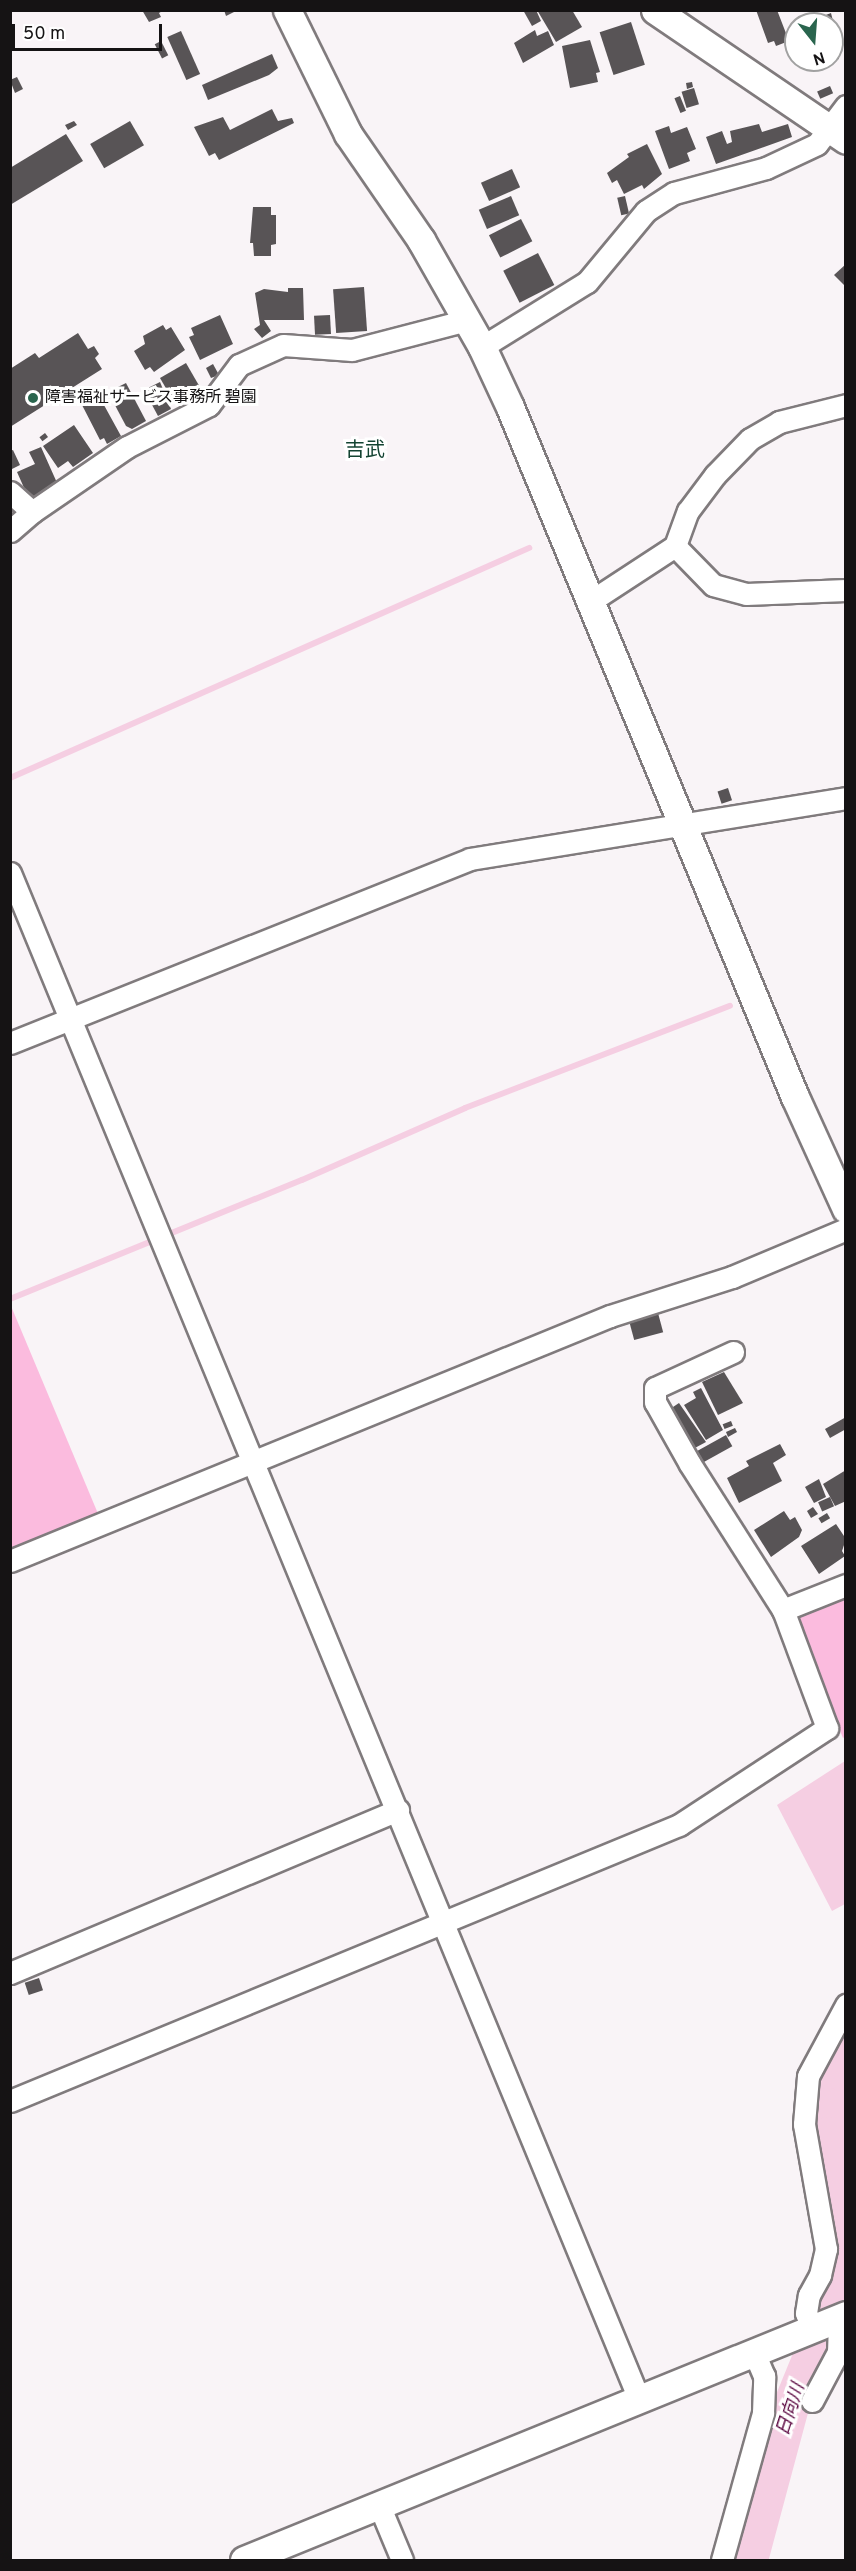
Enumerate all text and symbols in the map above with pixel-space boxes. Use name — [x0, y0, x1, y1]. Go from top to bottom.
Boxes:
scale bar — [15, 12, 165, 50]
north arrow — [784, 12, 844, 72]
text: 50 m — [23, 23, 65, 46]
text: N — [810, 46, 827, 69]
place label: 障害福祉サービス事務所 碧園 — [45, 388, 257, 408]
marker: 障害福祉サービス事務所 碧園 — [26, 391, 40, 405]
district label: 吉武 — [345, 439, 385, 463]
water label: 日向川 — [773, 2381, 811, 2439]

